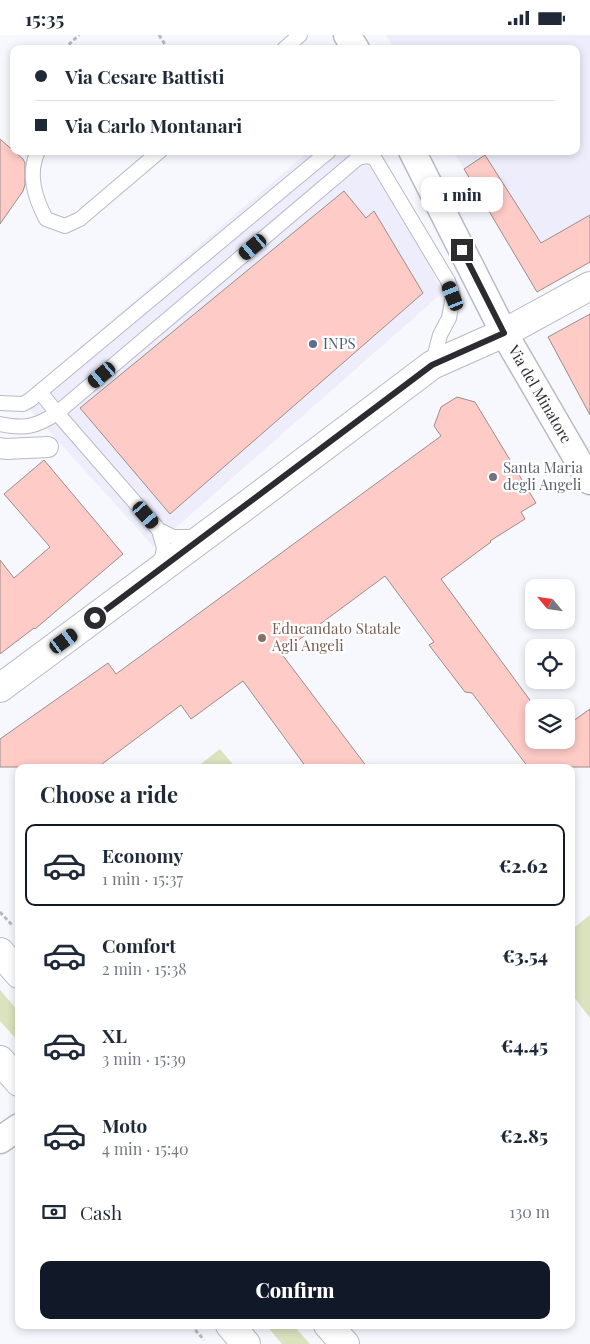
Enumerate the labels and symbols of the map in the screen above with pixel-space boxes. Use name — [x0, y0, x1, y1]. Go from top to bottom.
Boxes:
callout: 1 min — [421, 177, 503, 213]
car — [236, 232, 269, 262]
route end — [451, 239, 473, 261]
car — [440, 279, 465, 313]
place label: INPS — [323, 333, 356, 353]
marker: INPS — [307, 338, 319, 350]
street label: Via del Minatore — [504, 340, 577, 447]
car — [85, 360, 118, 390]
place label: Santa Maria degli Angeli — [503, 457, 583, 494]
marker: Santa Maria degli Angeli — [487, 471, 499, 483]
car — [130, 499, 161, 531]
north arrow — [525, 579, 575, 629]
route start — [84, 607, 106, 629]
place label: Educandato Statale Agli Angeli — [271, 618, 401, 655]
car — [47, 626, 80, 656]
marker: Educandato Statale Agli Angeli — [256, 632, 268, 644]

